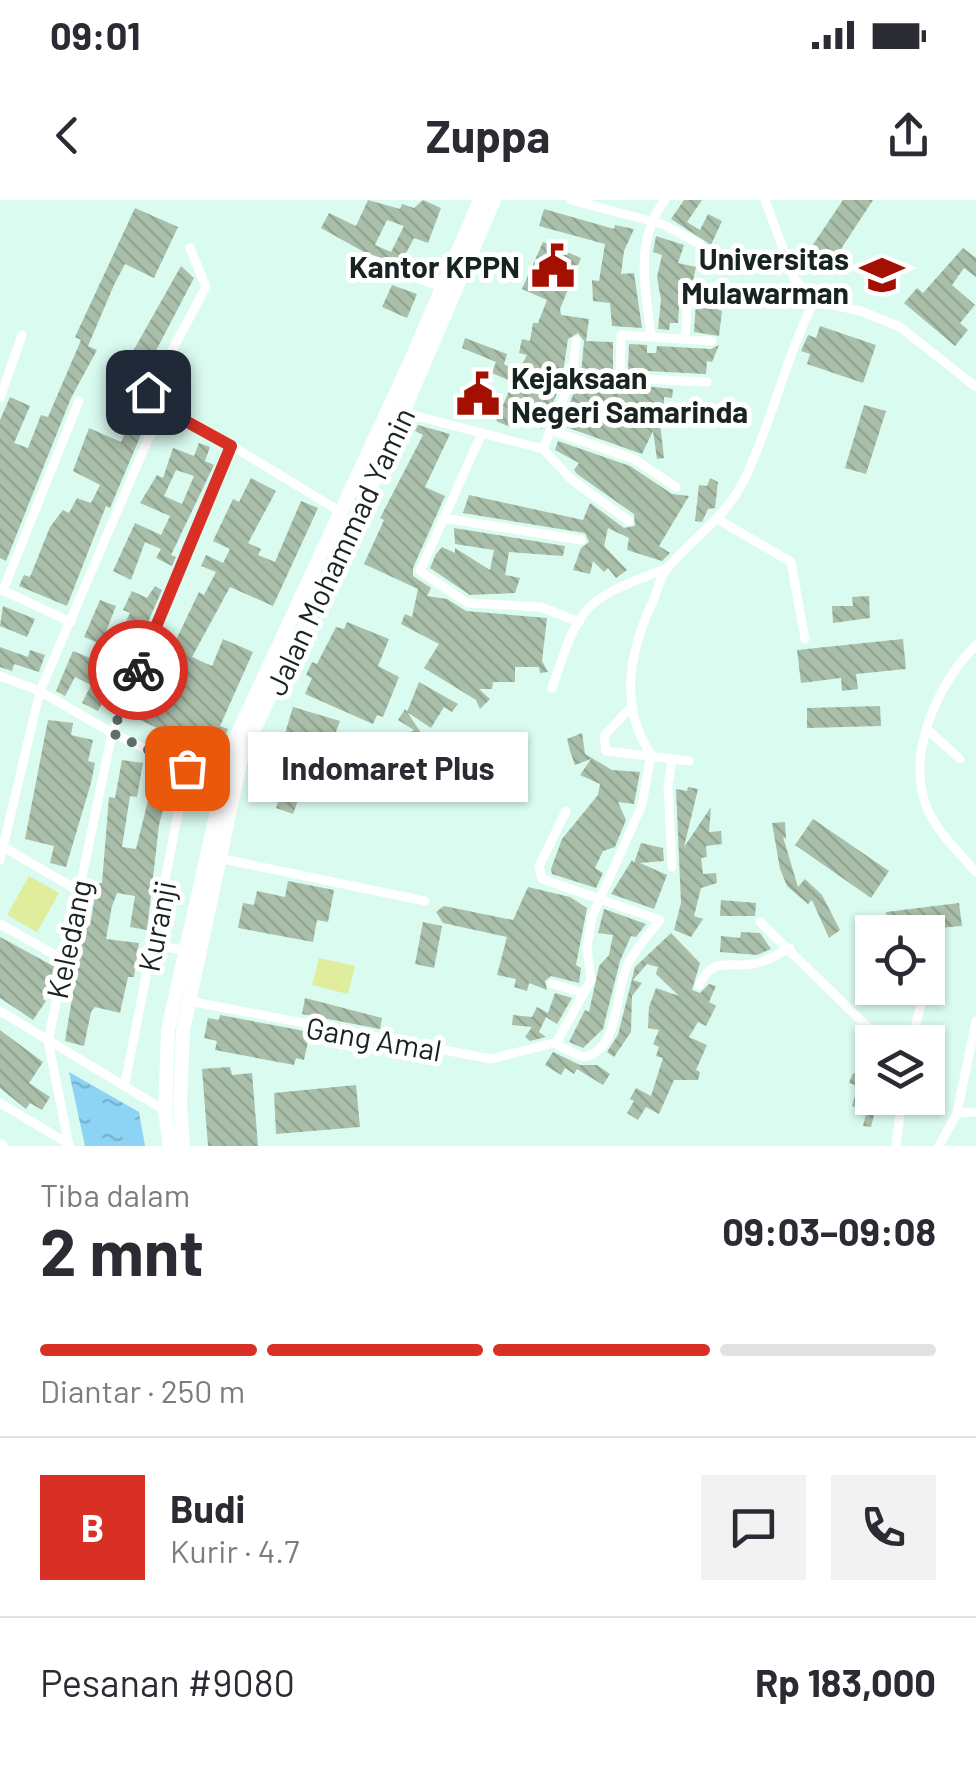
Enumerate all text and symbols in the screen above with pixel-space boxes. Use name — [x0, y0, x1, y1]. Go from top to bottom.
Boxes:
text: 09:01 — [50, 12, 140, 58]
icon: back — [40, 108, 95, 163]
text: Zuppa — [426, 108, 550, 162]
icon: share — [881, 108, 936, 163]
place label: Universitas Mulawarman — [681, 240, 849, 310]
public building icon: Kantor KPPN — [529, 242, 577, 290]
place label: Kantor KPPN — [349, 248, 520, 284]
school or university icon: Universitas Mulawarman — [858, 251, 906, 299]
pin — [106, 350, 191, 435]
place label: Kejaksaan Negeri Samarinda — [511, 359, 748, 429]
icon: home — [121, 365, 176, 420]
public building icon: Kejaksaan Negeri Samarinda — [454, 370, 502, 418]
street label: Jalan Mohammad Yamin — [256, 401, 422, 701]
courier — [88, 620, 188, 720]
icon: bike — [111, 643, 166, 698]
pin — [145, 726, 230, 811]
callout: Indomaret Plus — [247, 733, 527, 803]
icon: bag — [160, 741, 215, 796]
text: Indomaret Plus — [281, 748, 495, 786]
street label: Keledang — [38, 876, 98, 1002]
street label: Kuranji — [130, 878, 182, 974]
map controls — [855, 915, 945, 1115]
button: locate — [855, 915, 945, 1005]
street label: Gang Amal — [303, 1008, 445, 1068]
button: layers — [855, 1025, 945, 1115]
text: Tiba dalam — [40, 1175, 190, 1213]
text: 09:03–09:08 — [722, 1208, 936, 1254]
text: 2 mnt — [40, 1211, 204, 1289]
text: Diantar · 250 m — [40, 1371, 245, 1409]
button: chat — [701, 1475, 806, 1580]
button: phone — [831, 1475, 936, 1580]
text: Budi — [170, 1485, 245, 1531]
text: B — [81, 1504, 104, 1550]
text: Kurir · 4.7 — [170, 1531, 299, 1569]
text: Pesanan #9080 — [40, 1659, 295, 1705]
text: Rp 183,000 — [755, 1659, 936, 1705]

